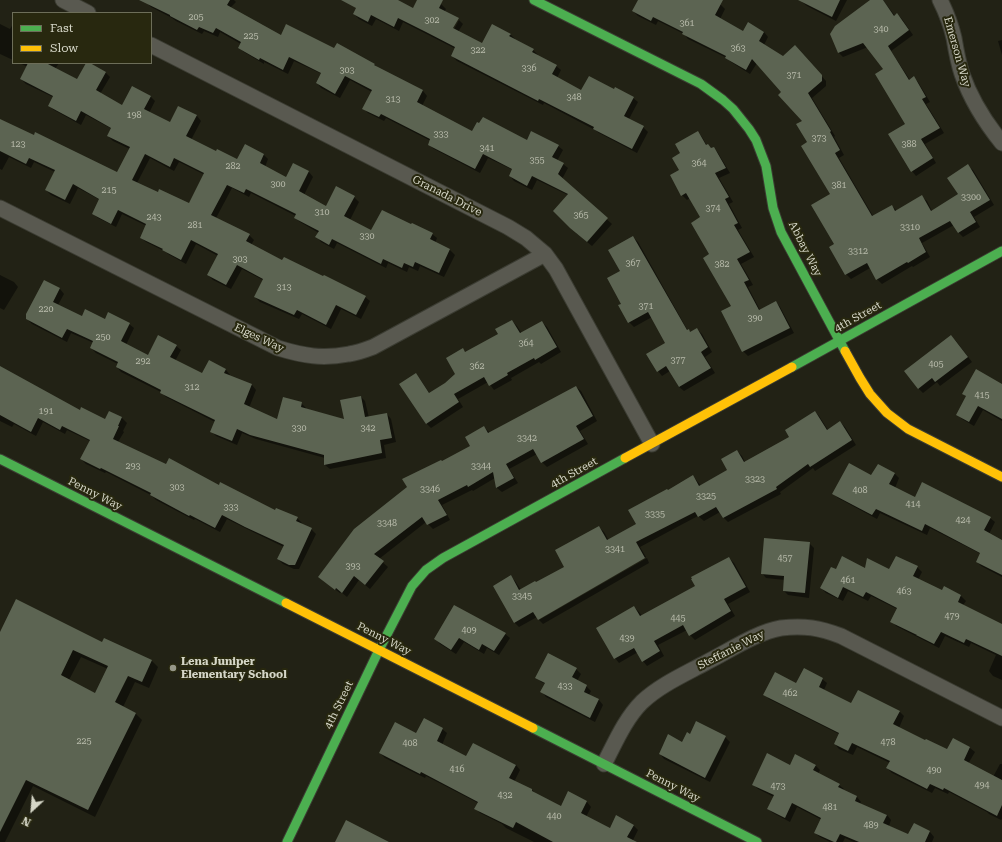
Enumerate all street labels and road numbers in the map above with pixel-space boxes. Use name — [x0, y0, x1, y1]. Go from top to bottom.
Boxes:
street label: Emerson Way — [941, 15, 973, 89]
street label: Granada Drive — [410, 173, 484, 219]
street label: Abbay Way — [786, 219, 824, 279]
street label: 4th Street — [832, 299, 884, 335]
street label: Elges Way — [232, 321, 286, 355]
street label: 4th Street — [548, 455, 600, 491]
street label: Penny Way — [66, 475, 124, 513]
street label: Penny Way — [355, 620, 413, 658]
street label: Steffanie Way — [696, 628, 766, 672]
street label: 4th Street — [322, 679, 356, 731]
street label: Penny Way — [644, 767, 702, 805]

